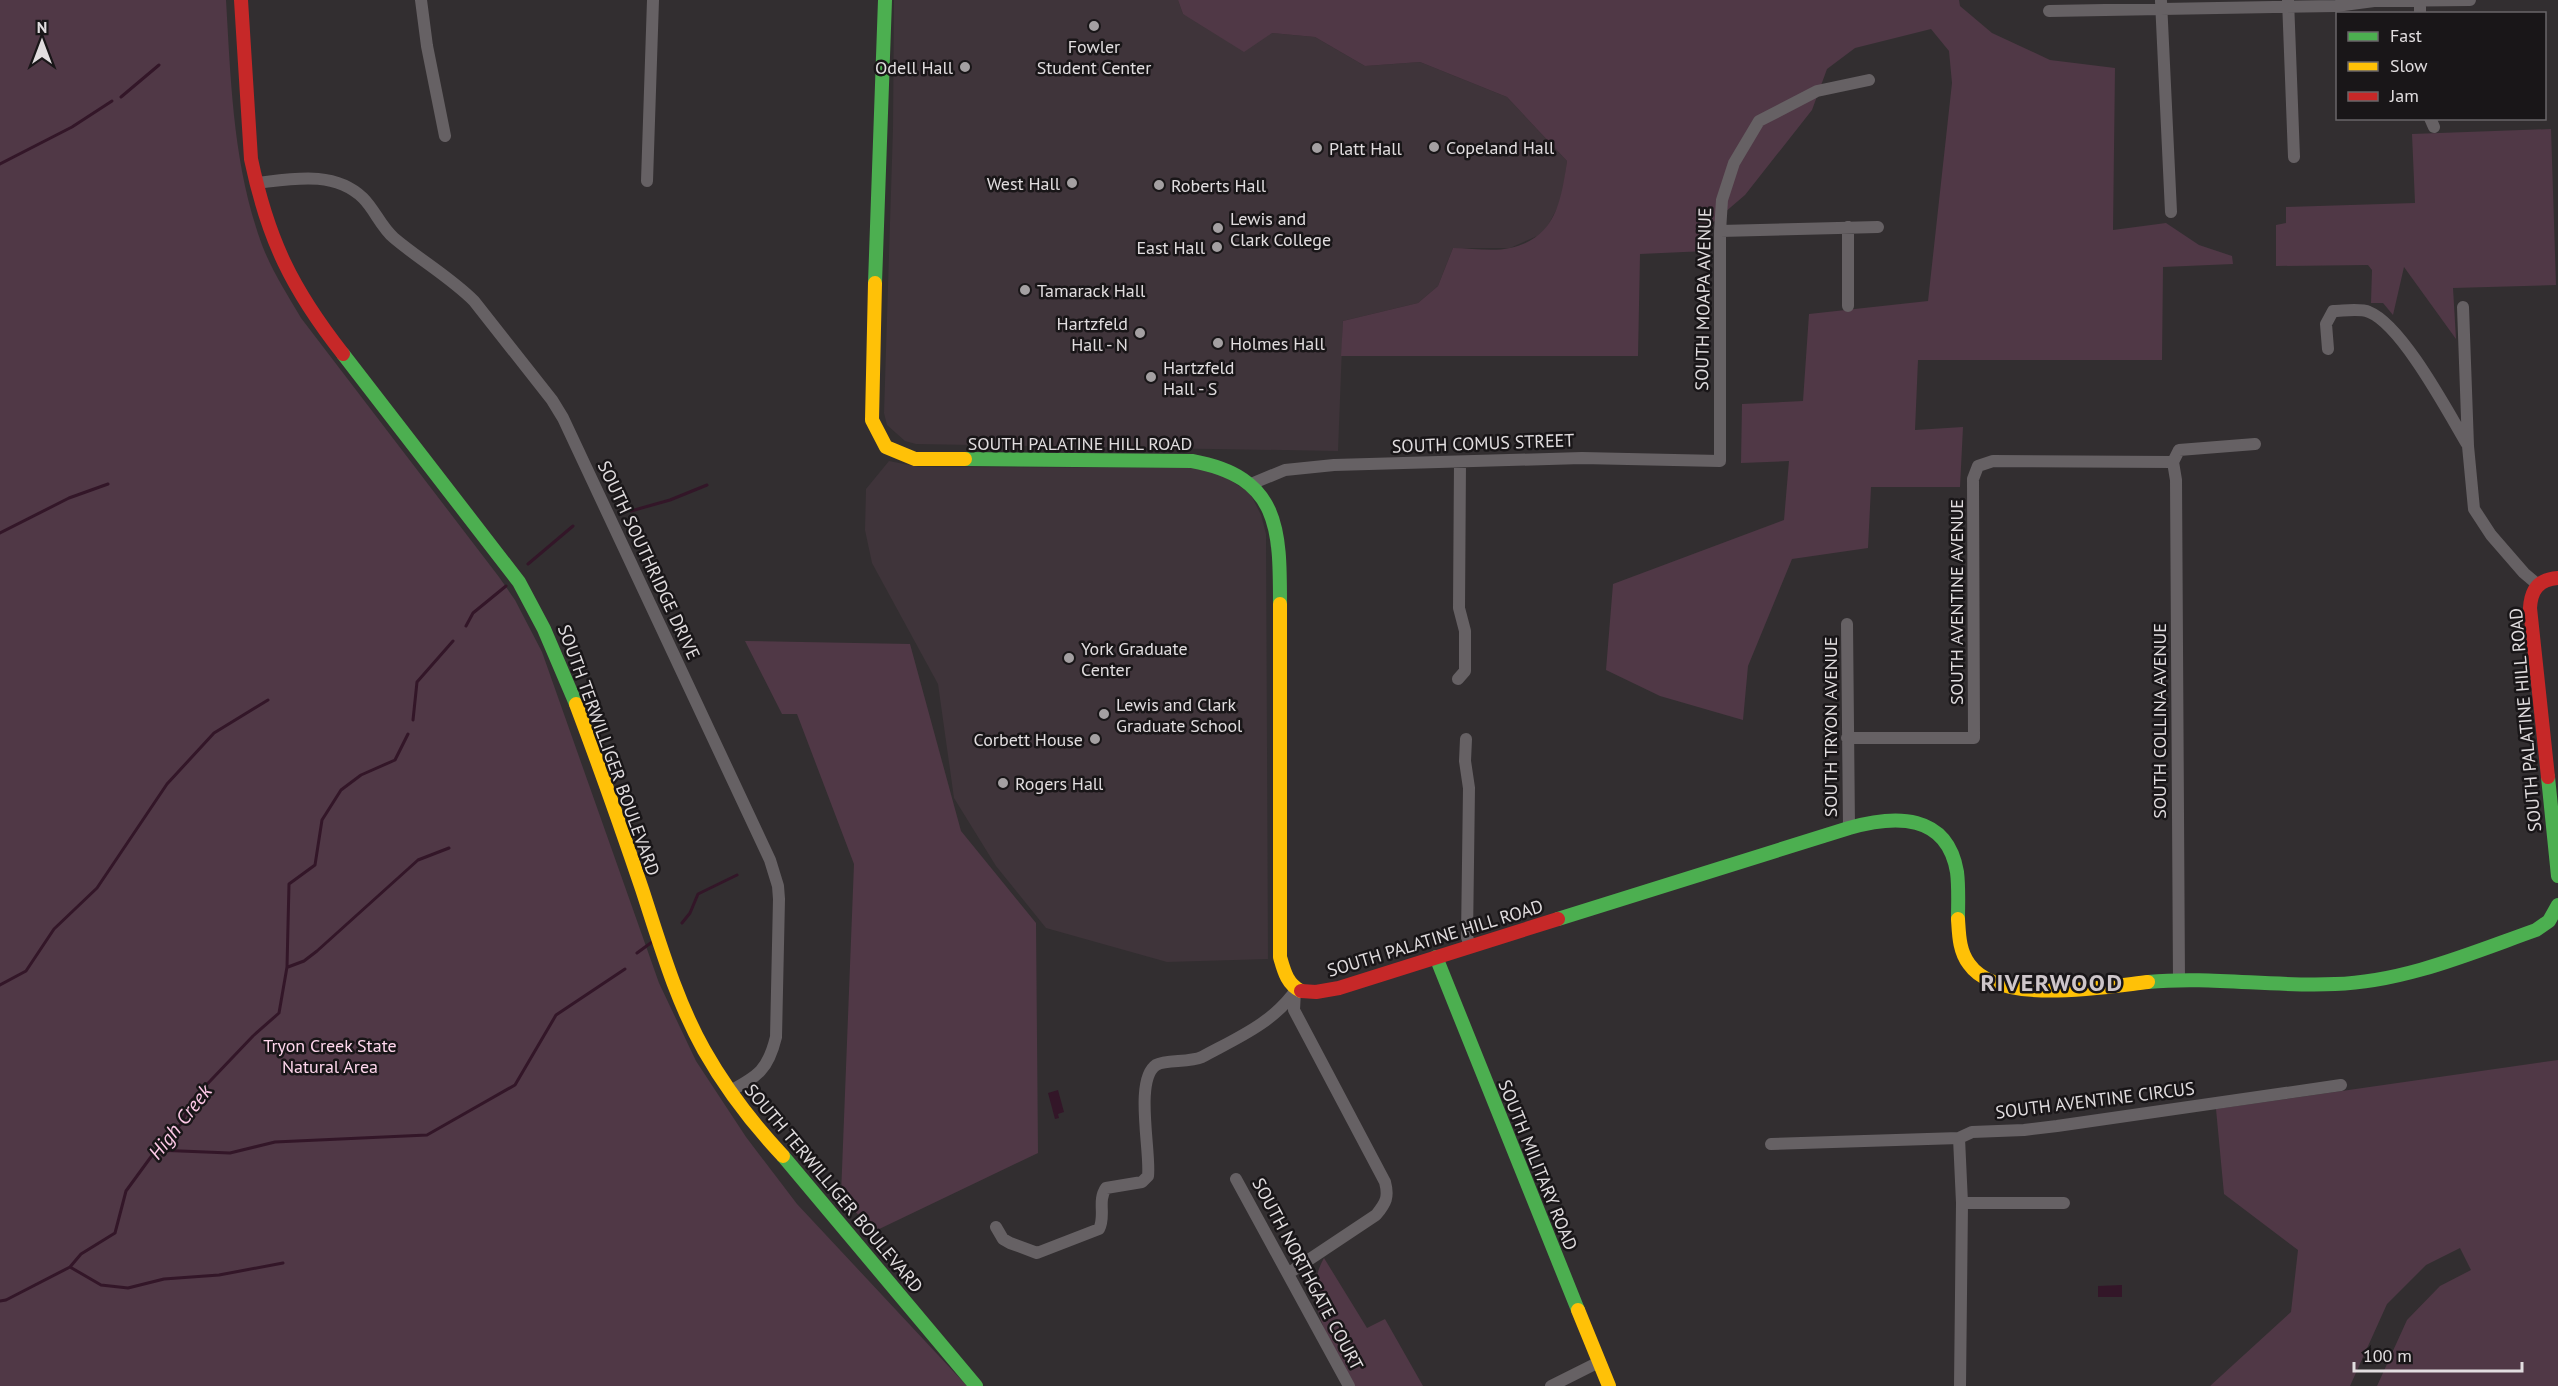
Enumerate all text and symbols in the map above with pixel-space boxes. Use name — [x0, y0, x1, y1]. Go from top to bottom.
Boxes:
north arrow — [12, 12, 72, 72]
legend — [2336, 12, 2546, 120]
text: N — [37, 17, 47, 37]
marker: Fowler Student Center — [1087, 19, 1101, 33]
text: Fast — [2390, 24, 2422, 47]
place label: Fowler Student Center — [1037, 35, 1151, 79]
text: Slow — [2390, 54, 2428, 77]
place label: Odell Hall — [875, 56, 954, 79]
marker: Odell Hall — [958, 60, 972, 74]
text: Jam — [2389, 84, 2419, 107]
place label: Copeland Hall — [1446, 136, 1555, 159]
place label: Platt Hall — [1329, 137, 1403, 160]
marker: Copeland Hall — [1427, 140, 1441, 154]
marker: Platt Hall — [1310, 141, 1324, 155]
place label: West Hall — [987, 172, 1061, 195]
place label: Roberts Hall — [1171, 174, 1267, 197]
marker: West Hall — [1065, 176, 1079, 190]
marker: Roberts Hall — [1152, 178, 1166, 192]
place label: Lewis and Clark College — [1230, 207, 1331, 251]
street label: SOUTH MOAPA AVENUE — [1690, 207, 1716, 391]
marker: Lewis and Clark College — [1211, 221, 1225, 235]
place label: East Hall — [1136, 236, 1206, 259]
marker: East Hall — [1210, 240, 1224, 254]
place label: Tamarack Hall — [1037, 279, 1146, 302]
marker: Tamarack Hall — [1018, 283, 1032, 297]
place label: Hartzfeld Hall - N — [1057, 312, 1128, 356]
marker: Hartzfeld Hall - N — [1133, 326, 1147, 340]
place label: Holmes Hall — [1230, 332, 1325, 355]
marker: Holmes Hall — [1211, 336, 1225, 350]
place label: Hartzfeld Hall - S — [1163, 356, 1234, 400]
marker: Hartzfeld Hall - S — [1144, 370, 1158, 384]
street label: SOUTH COMUS STREET — [1391, 428, 1575, 458]
street label: SOUTH PALATINE HILL ROAD — [968, 432, 1192, 455]
street label: SOUTH SOUTHRIDGE DRIVE — [593, 457, 705, 663]
street label: SOUTH AVENTINE AVENUE — [1945, 499, 1968, 705]
street label: SOUTH PALATINE HILL ROAD — [2504, 607, 2546, 833]
street label: SOUTH TERWILLIGER BOULEVARD — [553, 621, 665, 879]
street label: SOUTH COLLINA AVENUE — [2148, 623, 2171, 819]
place label: York Graduate Center — [1081, 637, 1188, 681]
street label: SOUTH TRYON AVENUE — [1819, 637, 1842, 817]
marker: York Graduate Center — [1062, 651, 1076, 665]
place label: Lewis and Clark Graduate School — [1116, 693, 1243, 737]
marker: Lewis and Clark Graduate School — [1097, 707, 1111, 721]
place label: Corbett House — [974, 728, 1083, 751]
marker: Corbett House — [1088, 732, 1102, 746]
place label: Rogers Hall — [1015, 772, 1104, 795]
marker: Rogers Hall — [996, 776, 1010, 790]
street label: SOUTH PALATINE HILL ROAD — [1324, 894, 1546, 982]
district label: RIVERWOOD — [1981, 967, 2123, 998]
park label: Tryon Creek State Natural Area — [263, 1034, 397, 1078]
street label: SOUTH MILITARY ROAD — [1493, 1076, 1583, 1254]
street label: SOUTH AVENTINE CIRCUS — [1994, 1076, 2196, 1124]
water label: High Creek — [143, 1078, 218, 1165]
street label: SOUTH TERWILLIGER BOULEVARD — [740, 1079, 928, 1297]
street label: SOUTH NORTHGATE COURT — [1247, 1174, 1369, 1374]
scale bar — [2354, 1335, 2522, 1373]
text: 100 m — [2363, 1344, 2412, 1367]

